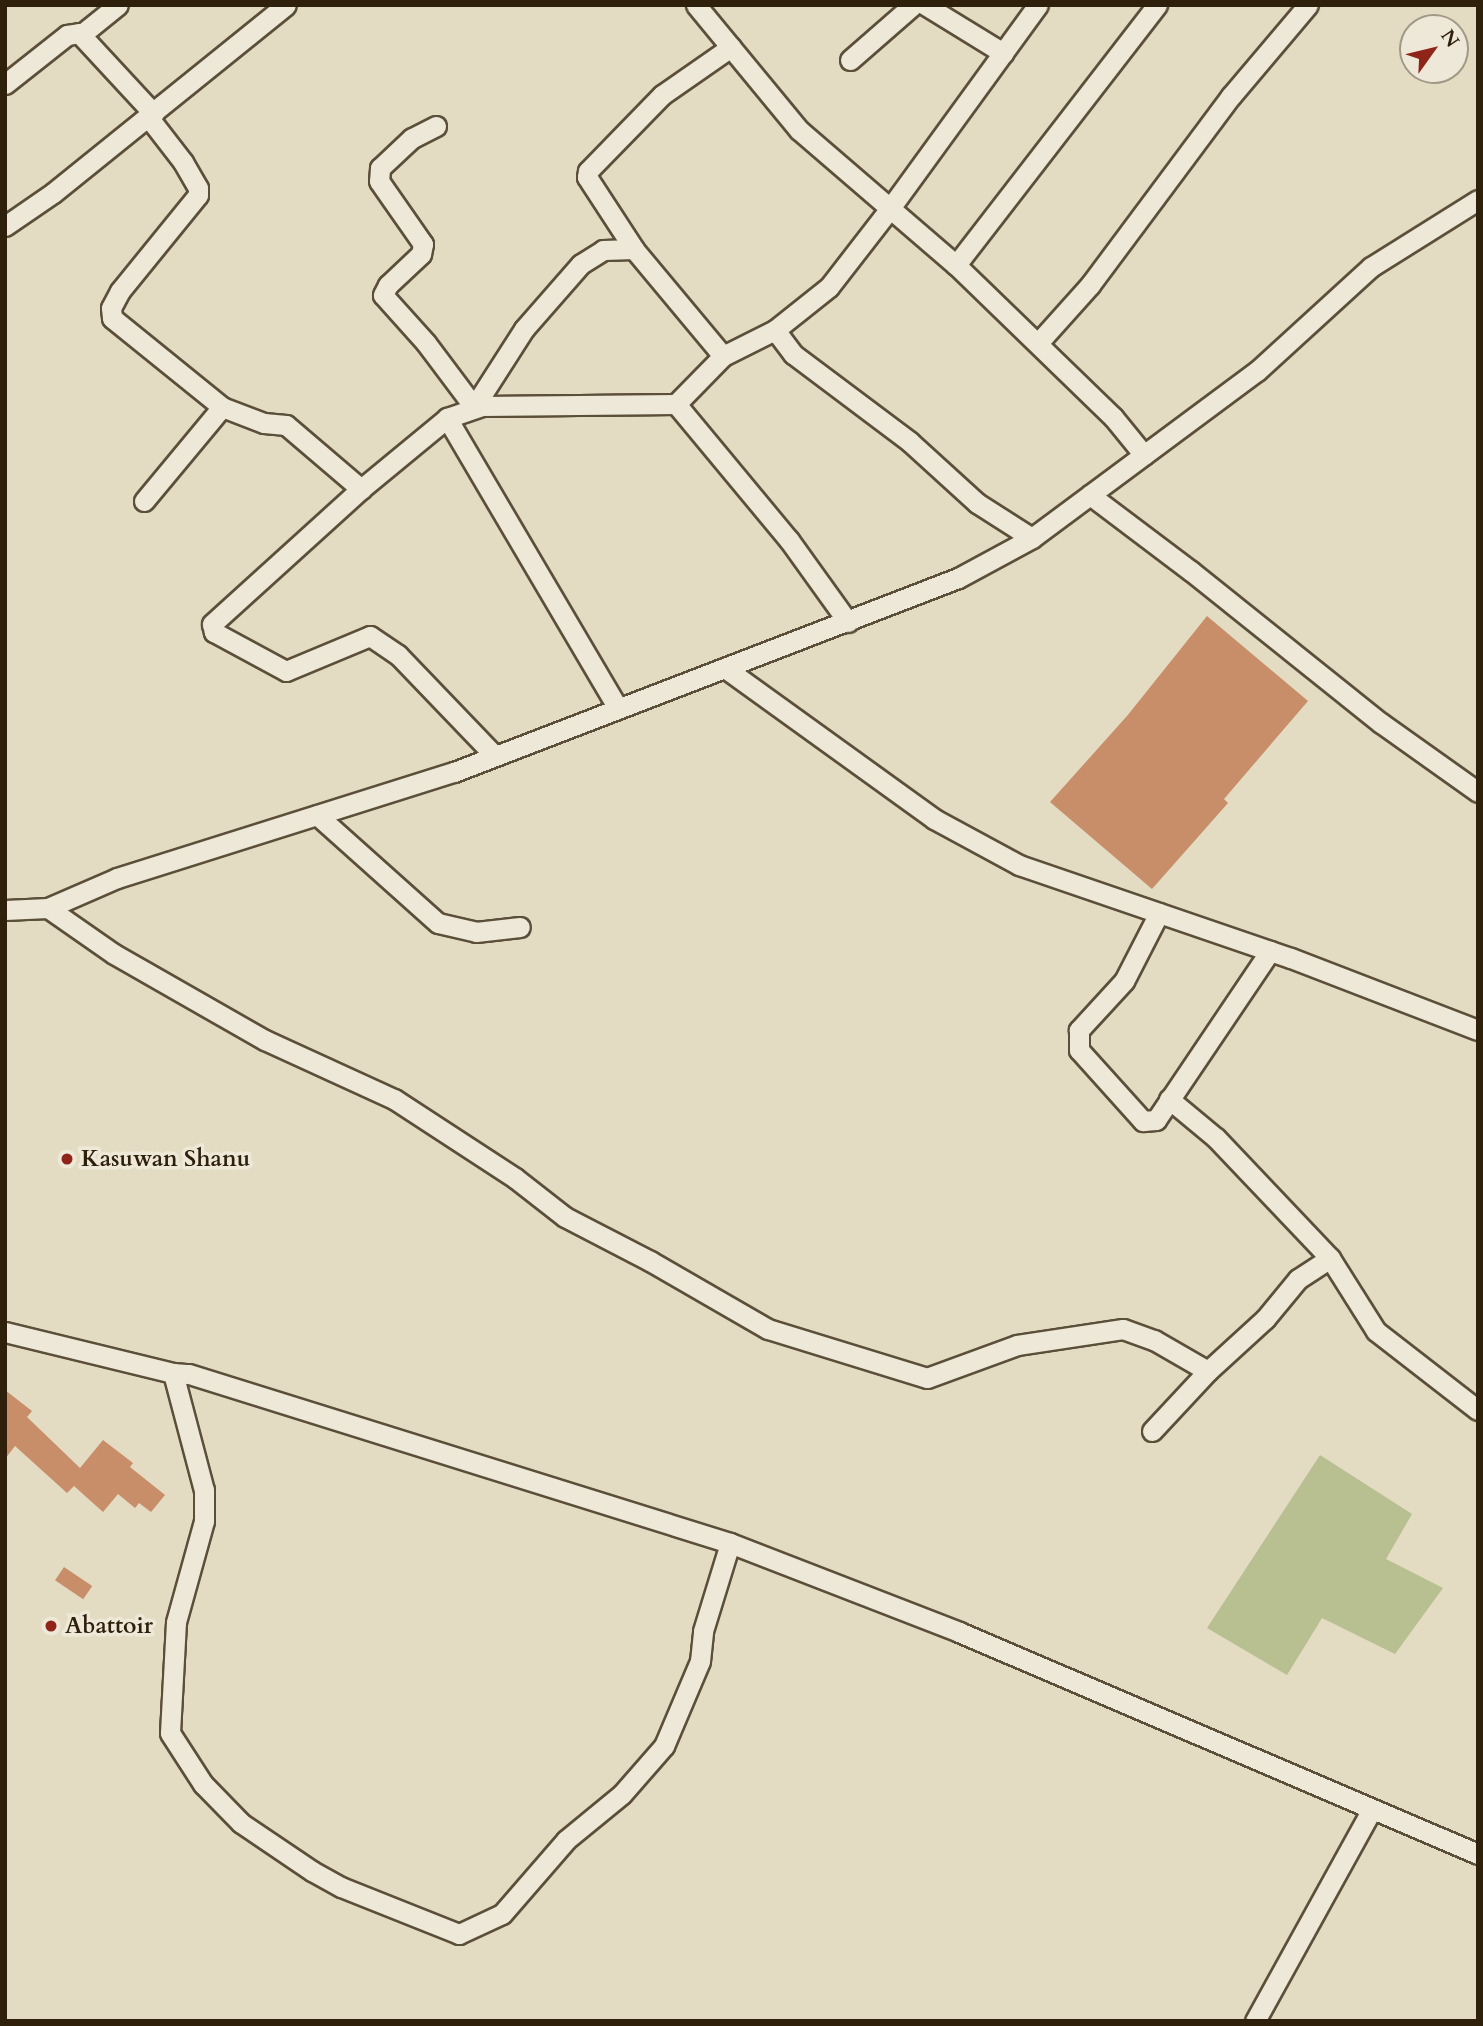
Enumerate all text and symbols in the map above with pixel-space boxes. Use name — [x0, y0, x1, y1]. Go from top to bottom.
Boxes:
north arrow — [1399, 14, 1469, 84]
text: N — [1434, 24, 1465, 52]
place label: Kasuwan Shanu — [81, 1145, 250, 1173]
marker: Kasuwan Shanu — [59, 1151, 75, 1167]
place label: Abattoir — [65, 1612, 153, 1640]
marker: Abattoir — [43, 1618, 59, 1634]

